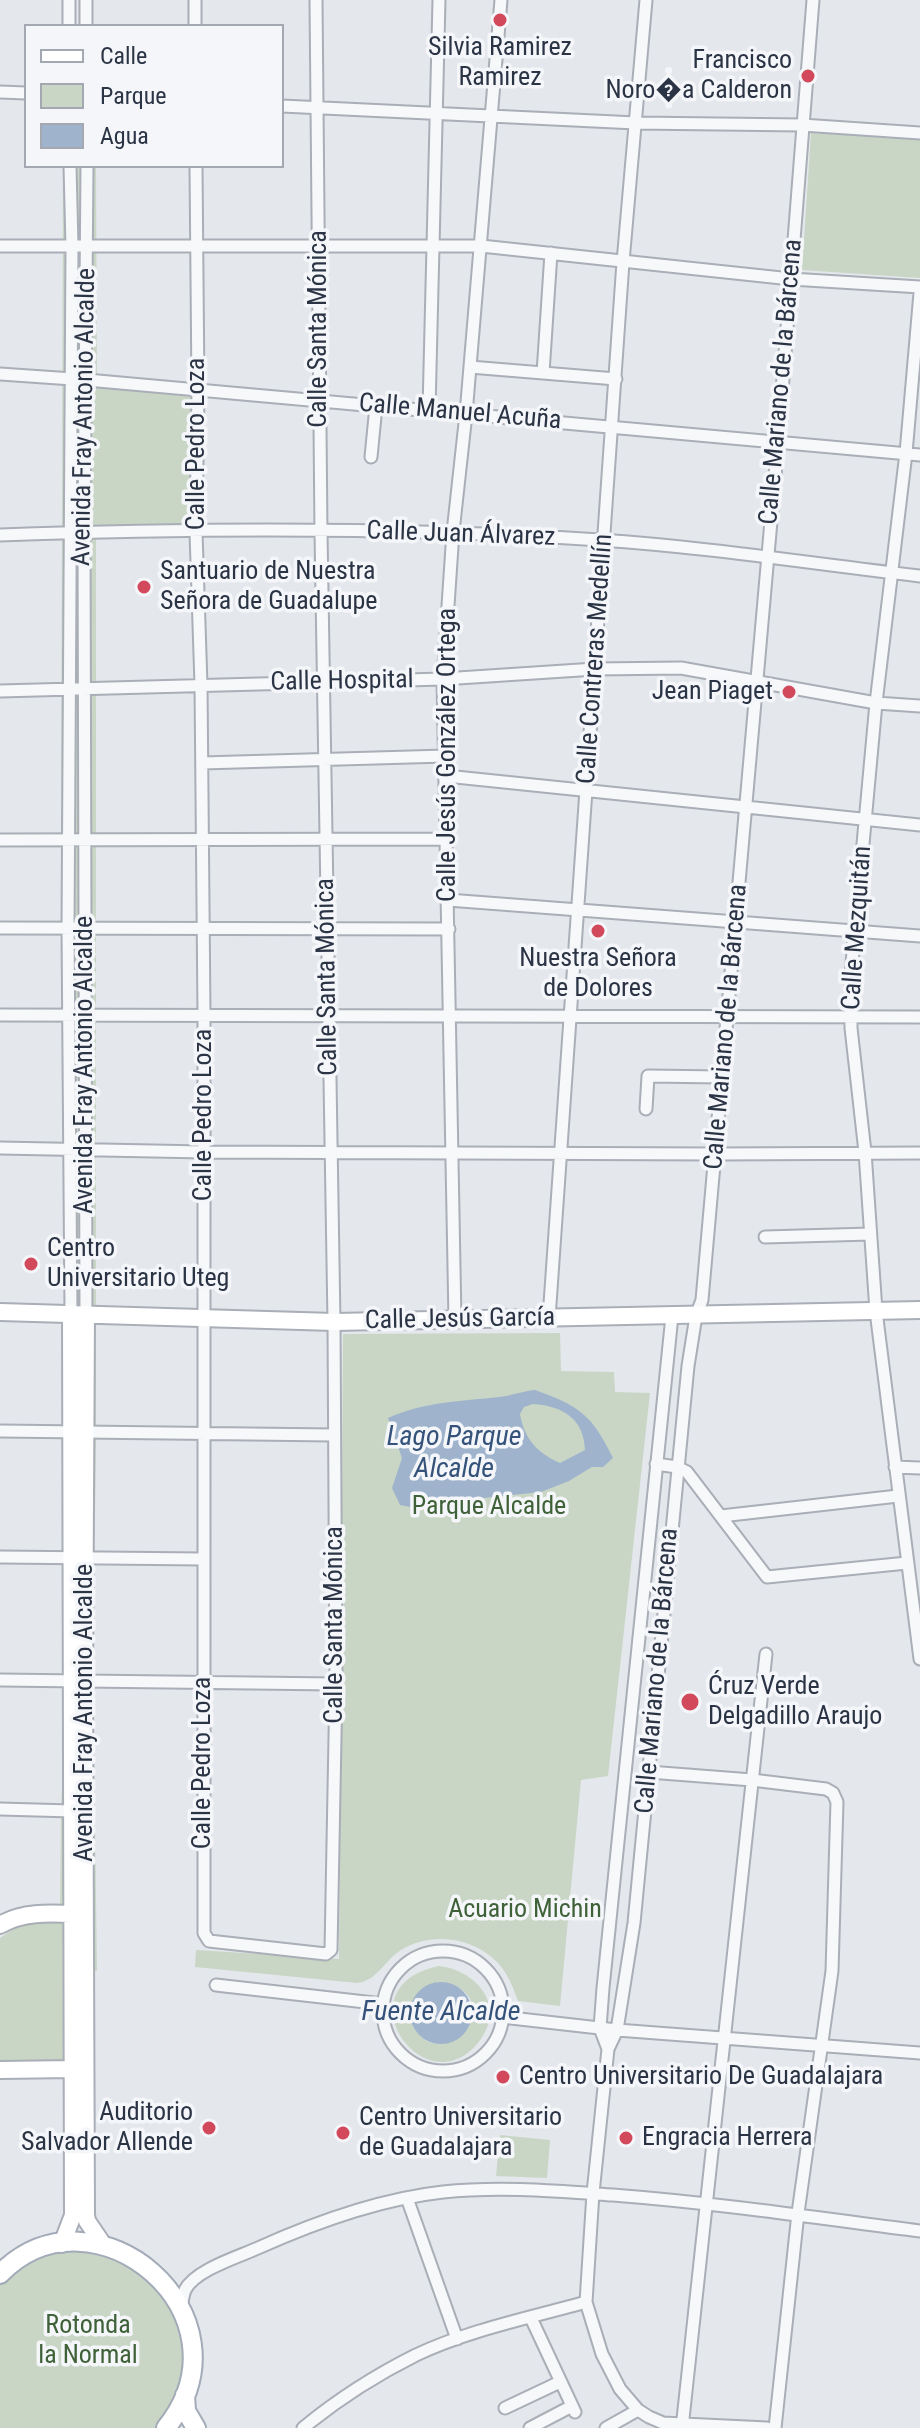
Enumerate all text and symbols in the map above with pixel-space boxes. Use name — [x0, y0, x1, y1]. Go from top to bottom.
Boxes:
marker: Silvia Ramirez Ramirez — [491, 11, 509, 29]
legend — [24, 24, 284, 168]
place label: Silvia Ramirez Ramirez — [428, 32, 572, 94]
text: Calle — [100, 42, 147, 70]
place label: Francisco Noro�a Calderon — [605, 45, 792, 106]
marker: Francisco Noro�a Calderon — [799, 67, 817, 85]
text: Parque — [100, 82, 167, 110]
text: Agua — [100, 122, 149, 150]
street label: Calle Santa Mónica — [303, 230, 335, 428]
street label: Calle Mariano de la Bárcena — [754, 238, 810, 526]
street label: Avenida Fray Antonio Alcalde — [67, 268, 103, 566]
street label: Calle Pedro Loza — [181, 358, 213, 530]
street label: Calle Manuel Acuña — [357, 389, 563, 437]
street label: Calle Juan Álvarez — [366, 516, 556, 554]
street label: Calle Contreras Medellín — [572, 533, 620, 785]
place label: Santuario de Nuestra Señora de Guadalupe — [160, 556, 377, 618]
marker: Santuario de Nuestra Señora de Guadalupe — [135, 578, 153, 596]
street label: Calle Jesús González Ortega — [432, 608, 464, 902]
street label: Calle Hospital — [270, 665, 414, 699]
place label: Jean Piaget — [652, 676, 773, 708]
marker: Jean Piaget — [780, 683, 798, 701]
street label: Calle Mezquitán — [837, 845, 879, 1011]
street label: Calle Santa Mónica — [311, 878, 345, 1076]
street label: Calle Mariano de la Bárcena — [699, 883, 755, 1171]
street label: Avenida Fray Antonio Alcalde — [69, 916, 101, 1214]
marker: Nuestra Señora de Dolores — [589, 922, 607, 940]
place label: Nuestra Señora de Dolores — [519, 943, 677, 1004]
street label: Calle Pedro Loza — [188, 1029, 220, 1201]
place label: Centro Universitario Uteg — [47, 1233, 229, 1294]
marker: Centro Universitario Uteg — [22, 1255, 40, 1273]
street label: Calle Jesús García — [365, 1303, 555, 1337]
water label: Lago Parque Alcalde — [387, 1421, 521, 1487]
park label: Parque Alcalde — [412, 1491, 566, 1523]
street label: Calle Santa Mónica — [319, 1526, 351, 1724]
street label: Calle Mariano de la Bárcena — [630, 1527, 686, 1815]
street label: Avenida Fray Antonio Alcalde — [69, 1564, 101, 1862]
place label: Ćruz Verde Delgadillo Araujo — [708, 1671, 882, 1732]
street label: Calle Pedro Loza — [187, 1677, 219, 1849]
marker: Ćruz Verde Delgadillo Araujo — [679, 1691, 701, 1713]
park label: Acuario Michin — [448, 1894, 602, 1926]
water label: Fuente Alcalde — [362, 1996, 520, 2030]
place label: Centro Universitario De Guadalajara — [519, 2061, 883, 2093]
marker: Centro Universitario De Guadalajara — [494, 2068, 512, 2086]
place label: Auditorio Salvador Allende — [21, 2097, 193, 2158]
place label: Centro Universitario de Guadalajara — [359, 2102, 562, 2164]
marker: Auditorio Salvador Allende — [200, 2119, 218, 2137]
place label: Engracia Herrera — [642, 2122, 813, 2154]
marker: Centro Universitario de Guadalajara — [334, 2124, 352, 2142]
marker: Engracia Herrera — [617, 2129, 635, 2147]
park label: Rotonda la Normal — [38, 2310, 138, 2372]

